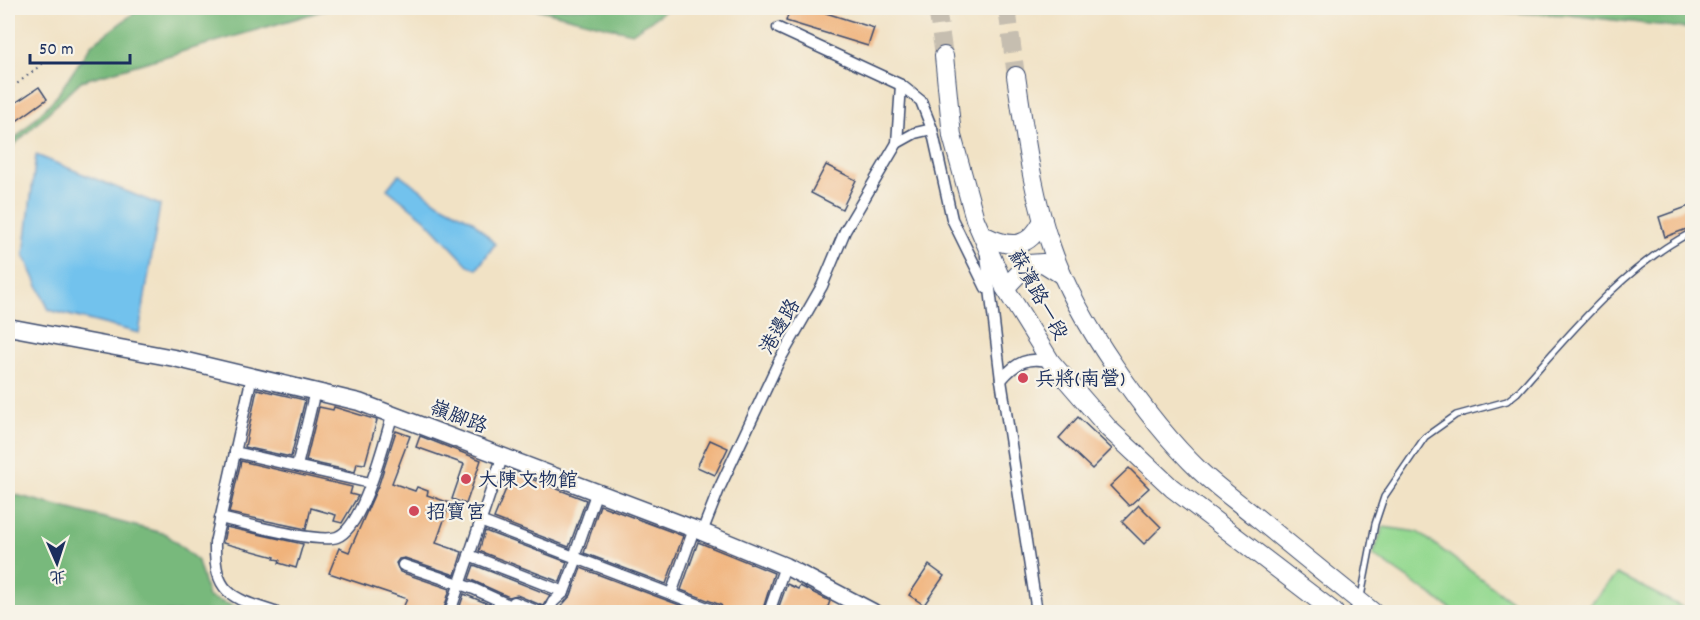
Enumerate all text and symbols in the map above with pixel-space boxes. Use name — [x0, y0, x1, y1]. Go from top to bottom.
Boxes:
scale bar — [30, 27, 130, 65]
text: 50 m — [39, 38, 74, 63]
street label: 蘇濱路一段 — [1000, 245, 1073, 346]
street label: 港邊路 — [754, 294, 809, 360]
place label: 兵將(南營) — [1035, 367, 1125, 395]
marker: 兵將(南營) — [1016, 371, 1030, 385]
street label: 嶺腳路 — [425, 395, 492, 443]
place label: 大陳文物館 — [478, 468, 578, 496]
marker: 大陳文物館 — [459, 472, 473, 486]
place label: 招寶宮 — [426, 500, 486, 528]
marker: 招寶宮 — [407, 504, 421, 518]
north arrow — [27, 533, 87, 593]
text: 北 — [49, 564, 66, 587]

